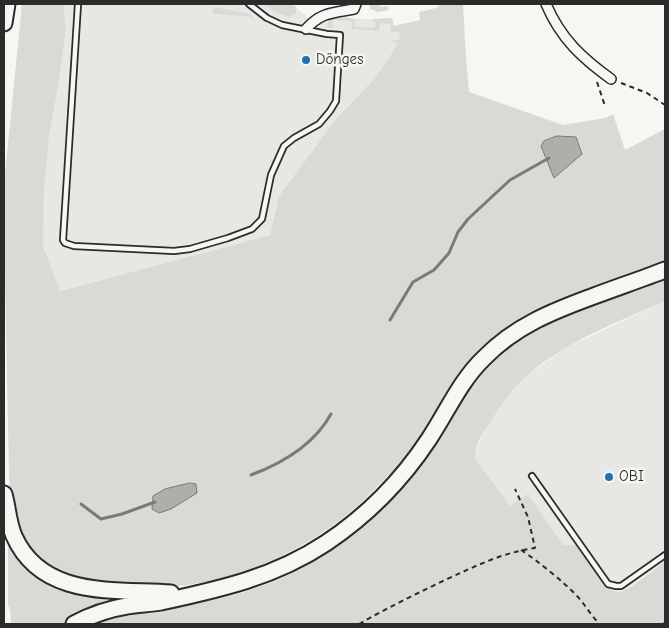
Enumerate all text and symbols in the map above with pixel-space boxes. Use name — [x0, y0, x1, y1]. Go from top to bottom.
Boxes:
place label: Dönges — [316, 51, 363, 69]
marker: Dönges — [300, 54, 312, 66]
place label: OBI — [619, 468, 644, 486]
marker: OBI — [603, 471, 615, 483]

